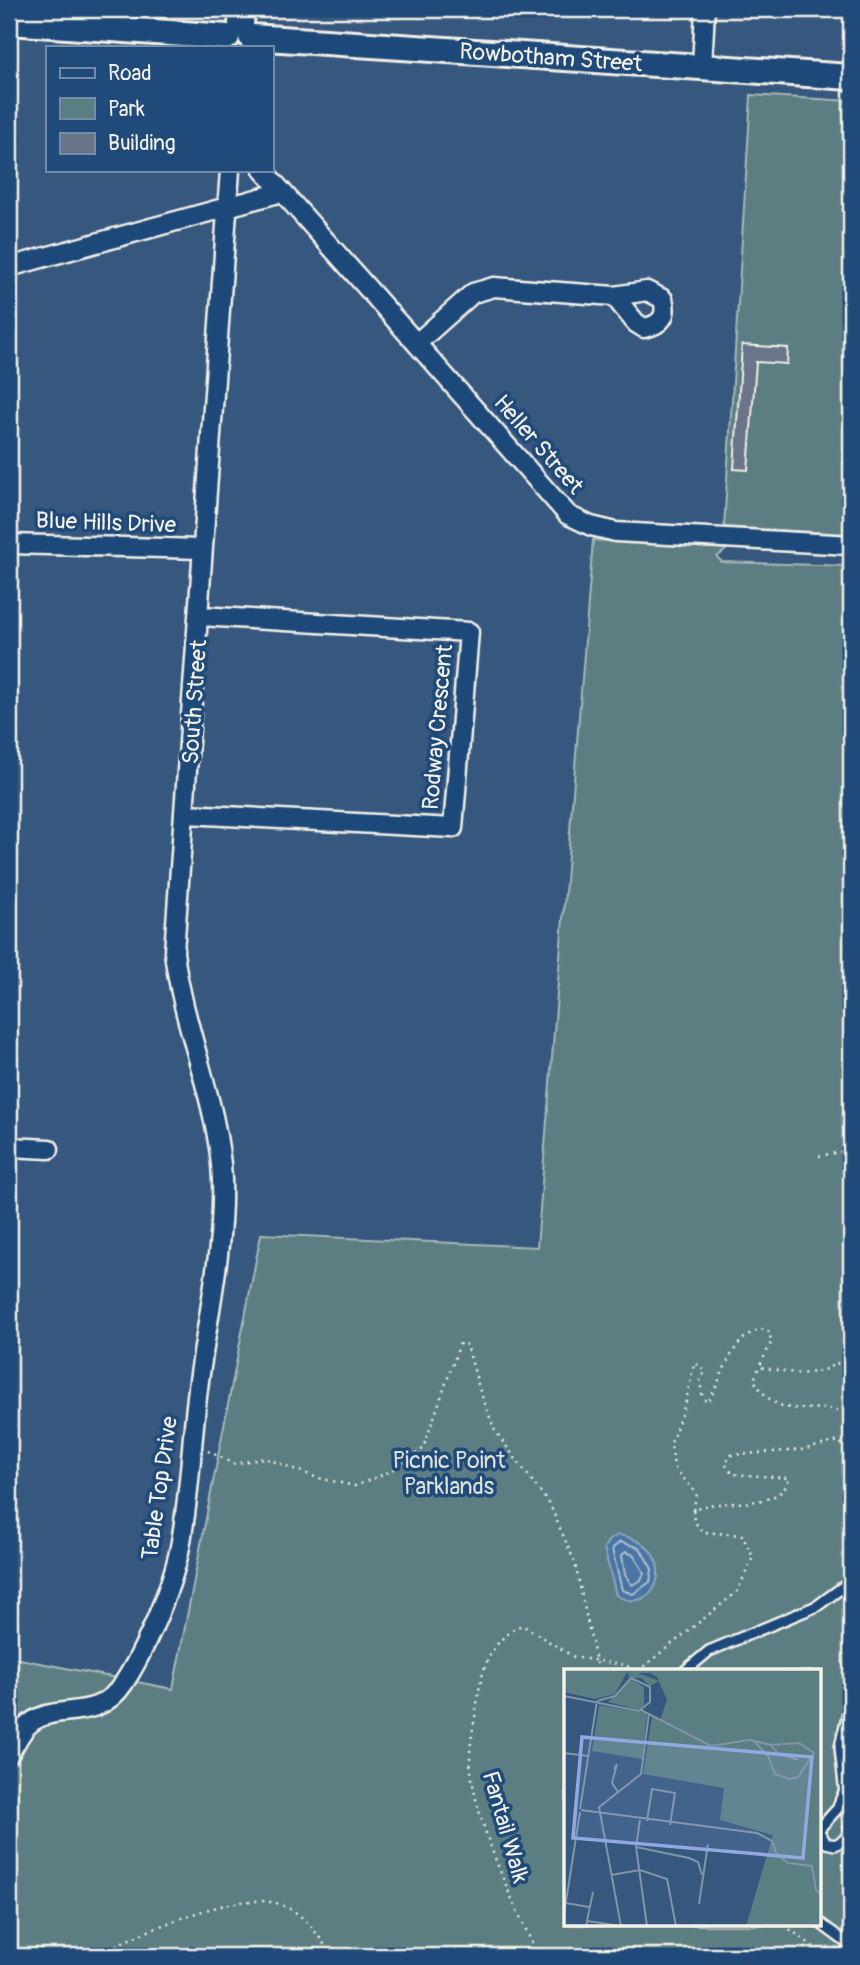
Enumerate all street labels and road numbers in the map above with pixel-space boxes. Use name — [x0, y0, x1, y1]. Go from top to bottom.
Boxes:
street label: Rowbotham Street — [459, 37, 644, 78]
street label: Heller Street — [487, 388, 590, 501]
street label: Blue Hills Drive — [35, 506, 177, 539]
street label: South Street — [176, 638, 213, 765]
street label: Rodway Crescent — [416, 642, 459, 811]
street label: Table Top Drive — [135, 1414, 184, 1562]
street label: Fantail Walk — [476, 1768, 535, 1887]

